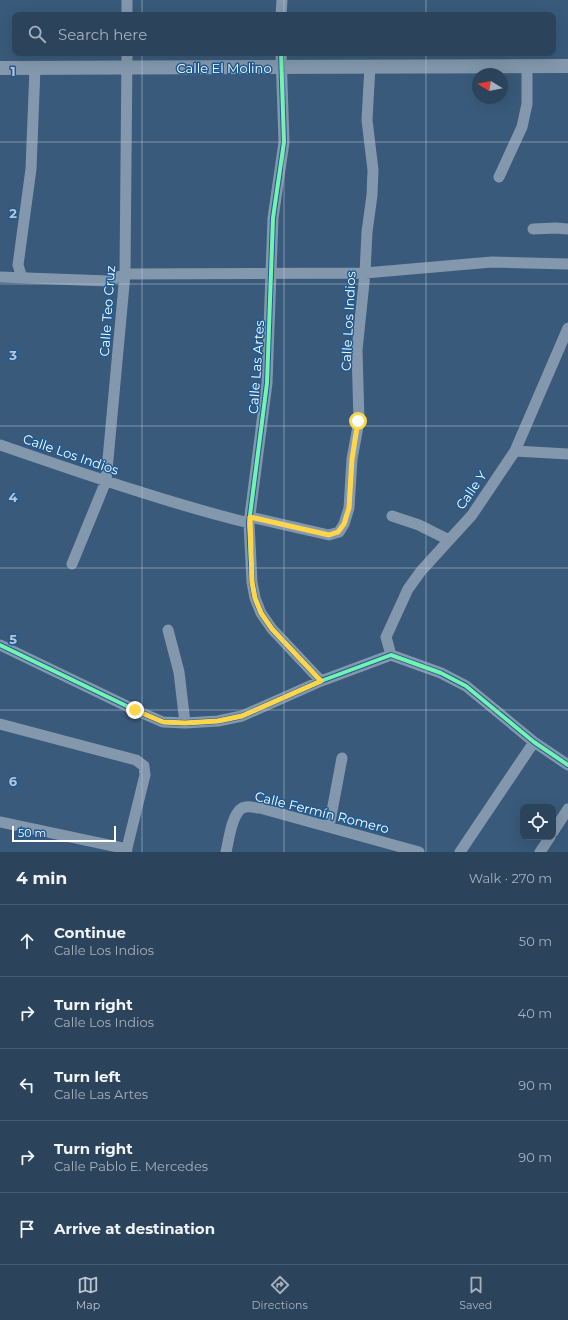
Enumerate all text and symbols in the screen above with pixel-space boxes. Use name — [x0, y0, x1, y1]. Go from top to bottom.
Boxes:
search box — [12, 12, 556, 56]
icon: search — [26, 23, 48, 45]
text: Search here — [58, 25, 147, 44]
street label: Calle El Molino — [176, 60, 272, 76]
text: 1 — [10, 63, 16, 79]
north arrow — [472, 68, 508, 104]
text: 2 — [9, 205, 17, 221]
street label: Calle Teo Cruz — [96, 265, 118, 357]
street label: Calle Los Indios — [337, 271, 359, 371]
street label: Calle Las Artes — [245, 320, 267, 414]
text: 3 — [8, 347, 17, 363]
route start — [349, 412, 367, 430]
street label: Calle Los Indios — [21, 430, 121, 478]
street label: Calle Y — [452, 467, 490, 512]
text: 4 — [9, 489, 18, 505]
text: 5 — [9, 631, 17, 647]
route end — [126, 701, 144, 719]
text: 6 — [9, 773, 18, 789]
street label: Calle Fermín Romero — [253, 788, 391, 836]
map controls — [520, 804, 556, 840]
button: locate — [520, 804, 556, 840]
scale bar — [12, 824, 116, 843]
text: 50 m — [18, 826, 46, 840]
text: 4 min — [16, 868, 67, 888]
text: Walk · 270 m — [469, 870, 552, 886]
text: Continue — [54, 923, 126, 942]
icon: ahead — [16, 930, 38, 952]
text: 50 m — [519, 933, 552, 949]
text: Calle Los Indios — [54, 942, 154, 958]
text: Turn right — [54, 995, 133, 1014]
icon: right — [16, 1002, 38, 1024]
text: 40 m — [518, 1005, 552, 1021]
text: Calle Los Indios — [54, 1014, 154, 1030]
text: Turn left — [54, 1067, 121, 1086]
icon: left — [16, 1074, 38, 1096]
text: 90 m — [518, 1077, 552, 1093]
text: Calle Las Artes — [54, 1086, 148, 1102]
text: Turn right — [54, 1139, 133, 1158]
icon: right — [16, 1146, 38, 1168]
text: 90 m — [518, 1149, 552, 1165]
text: Calle Pablo E. Mercedes — [54, 1158, 208, 1174]
icon: arrive — [16, 1218, 38, 1240]
text: Arrive at destination — [54, 1219, 215, 1238]
tab: Map — [76, 1274, 100, 1312]
tab: Directions — [252, 1274, 308, 1312]
tab: Saved — [459, 1274, 492, 1312]

